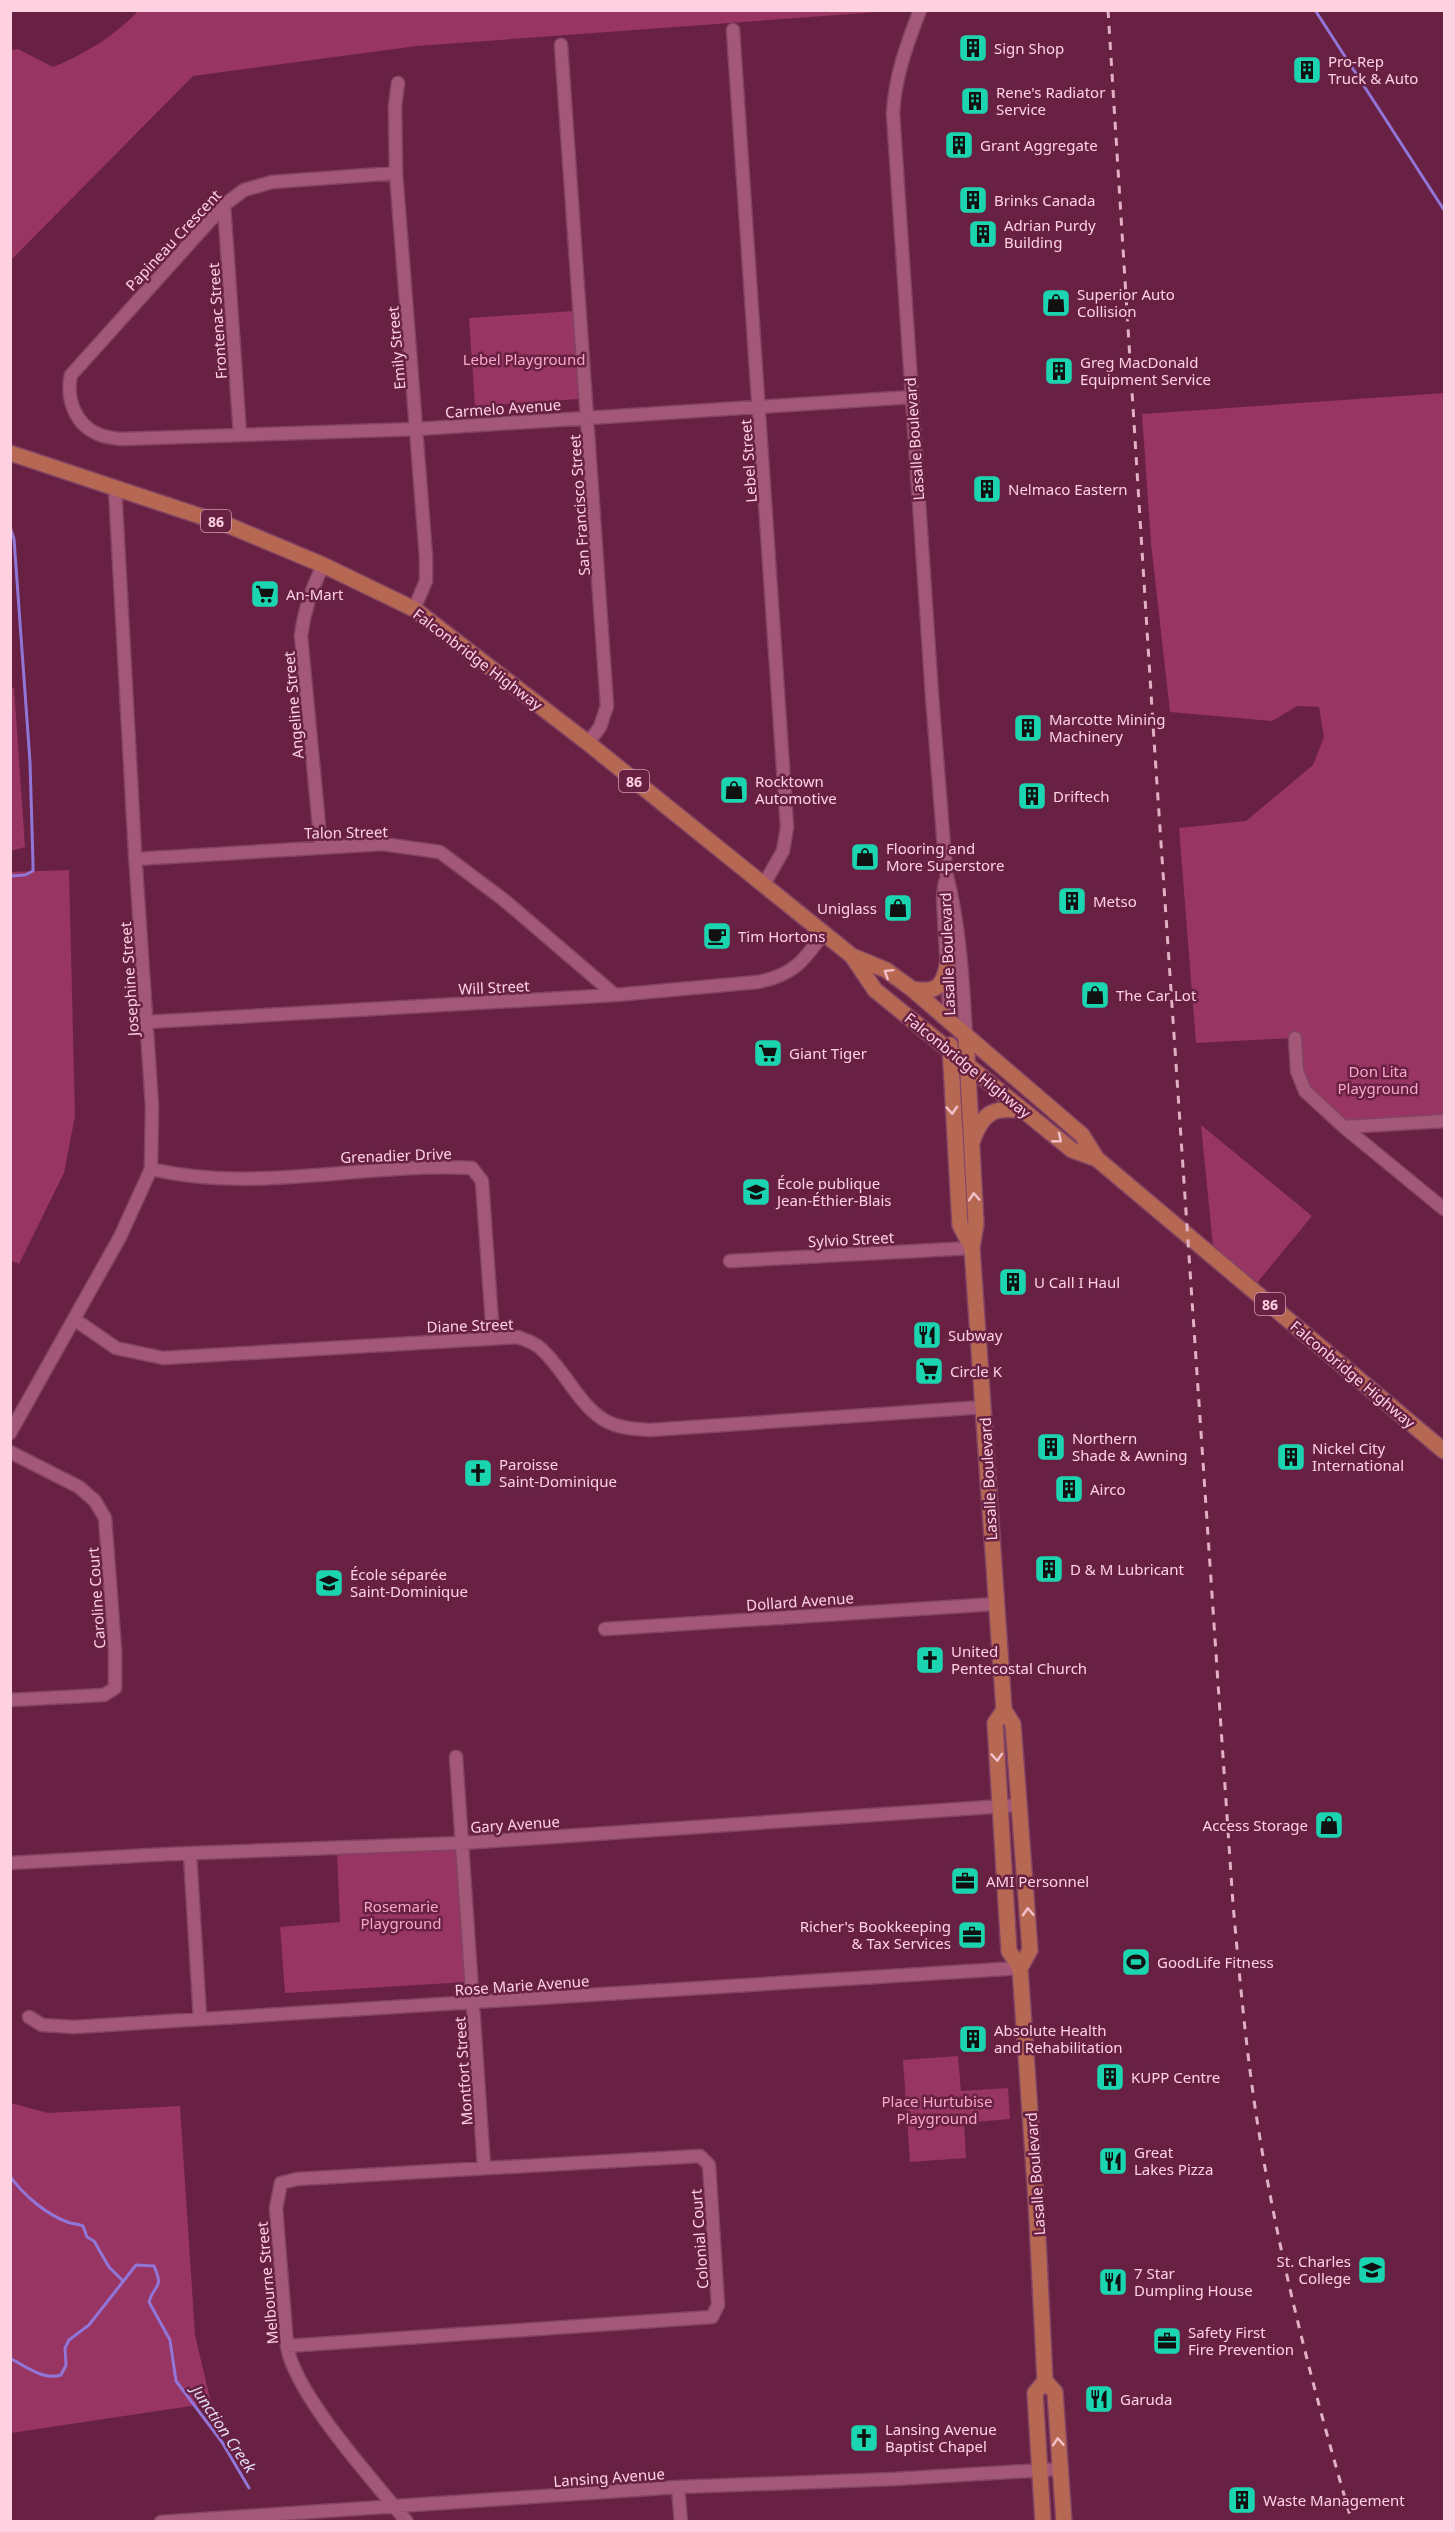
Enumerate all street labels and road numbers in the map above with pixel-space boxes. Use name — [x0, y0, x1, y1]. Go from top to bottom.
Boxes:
street label: Papineau Crescent — [121, 185, 225, 295]
street label: Frontenac Street — [203, 262, 231, 380]
street label: Emily Street — [382, 305, 410, 390]
street label: Lasalle Boulevard — [900, 377, 928, 501]
street label: Carmelo Avenue — [444, 394, 562, 422]
street label: Lebel Street — [735, 418, 761, 503]
street label: San Francisco Street — [564, 433, 594, 576]
road number: 86 — [201, 510, 231, 532]
street label: Falconbridge Highway — [409, 604, 547, 714]
street label: Angeline Street — [278, 650, 308, 760]
road number: 86 — [619, 770, 649, 792]
street label: Talon Street — [304, 821, 389, 843]
street label: Lasalle Boulevard — [935, 892, 959, 1016]
street label: Josephine Street — [115, 921, 143, 1039]
street label: Will Street — [458, 975, 531, 999]
street label: Falconbridge Highway — [901, 1008, 1036, 1122]
street label: Grenadier Drive — [340, 1143, 452, 1167]
street label: Sylvio Street — [807, 1227, 895, 1251]
road number: 86 — [1255, 1293, 1285, 1315]
street label: Diane Street — [426, 1313, 514, 1337]
street label: Falconbridge Highway — [1286, 1316, 1420, 1432]
street label: Lasalle Boulevard — [975, 1417, 1001, 1541]
street label: Caroline Court — [82, 1546, 110, 1649]
street label: Dollard Avenue — [745, 1587, 855, 1615]
street label: Gary Avenue — [470, 1811, 560, 1837]
street label: Rose Marie Avenue — [454, 1970, 590, 2000]
street label: Montfort Street — [449, 2015, 477, 2126]
street label: Lasalle Boulevard — [1021, 2112, 1049, 2236]
street label: Colonial Court — [685, 2188, 712, 2290]
street label: Melbourne Street — [252, 2220, 282, 2345]
street label: Lansing Avenue — [553, 2463, 665, 2491]

